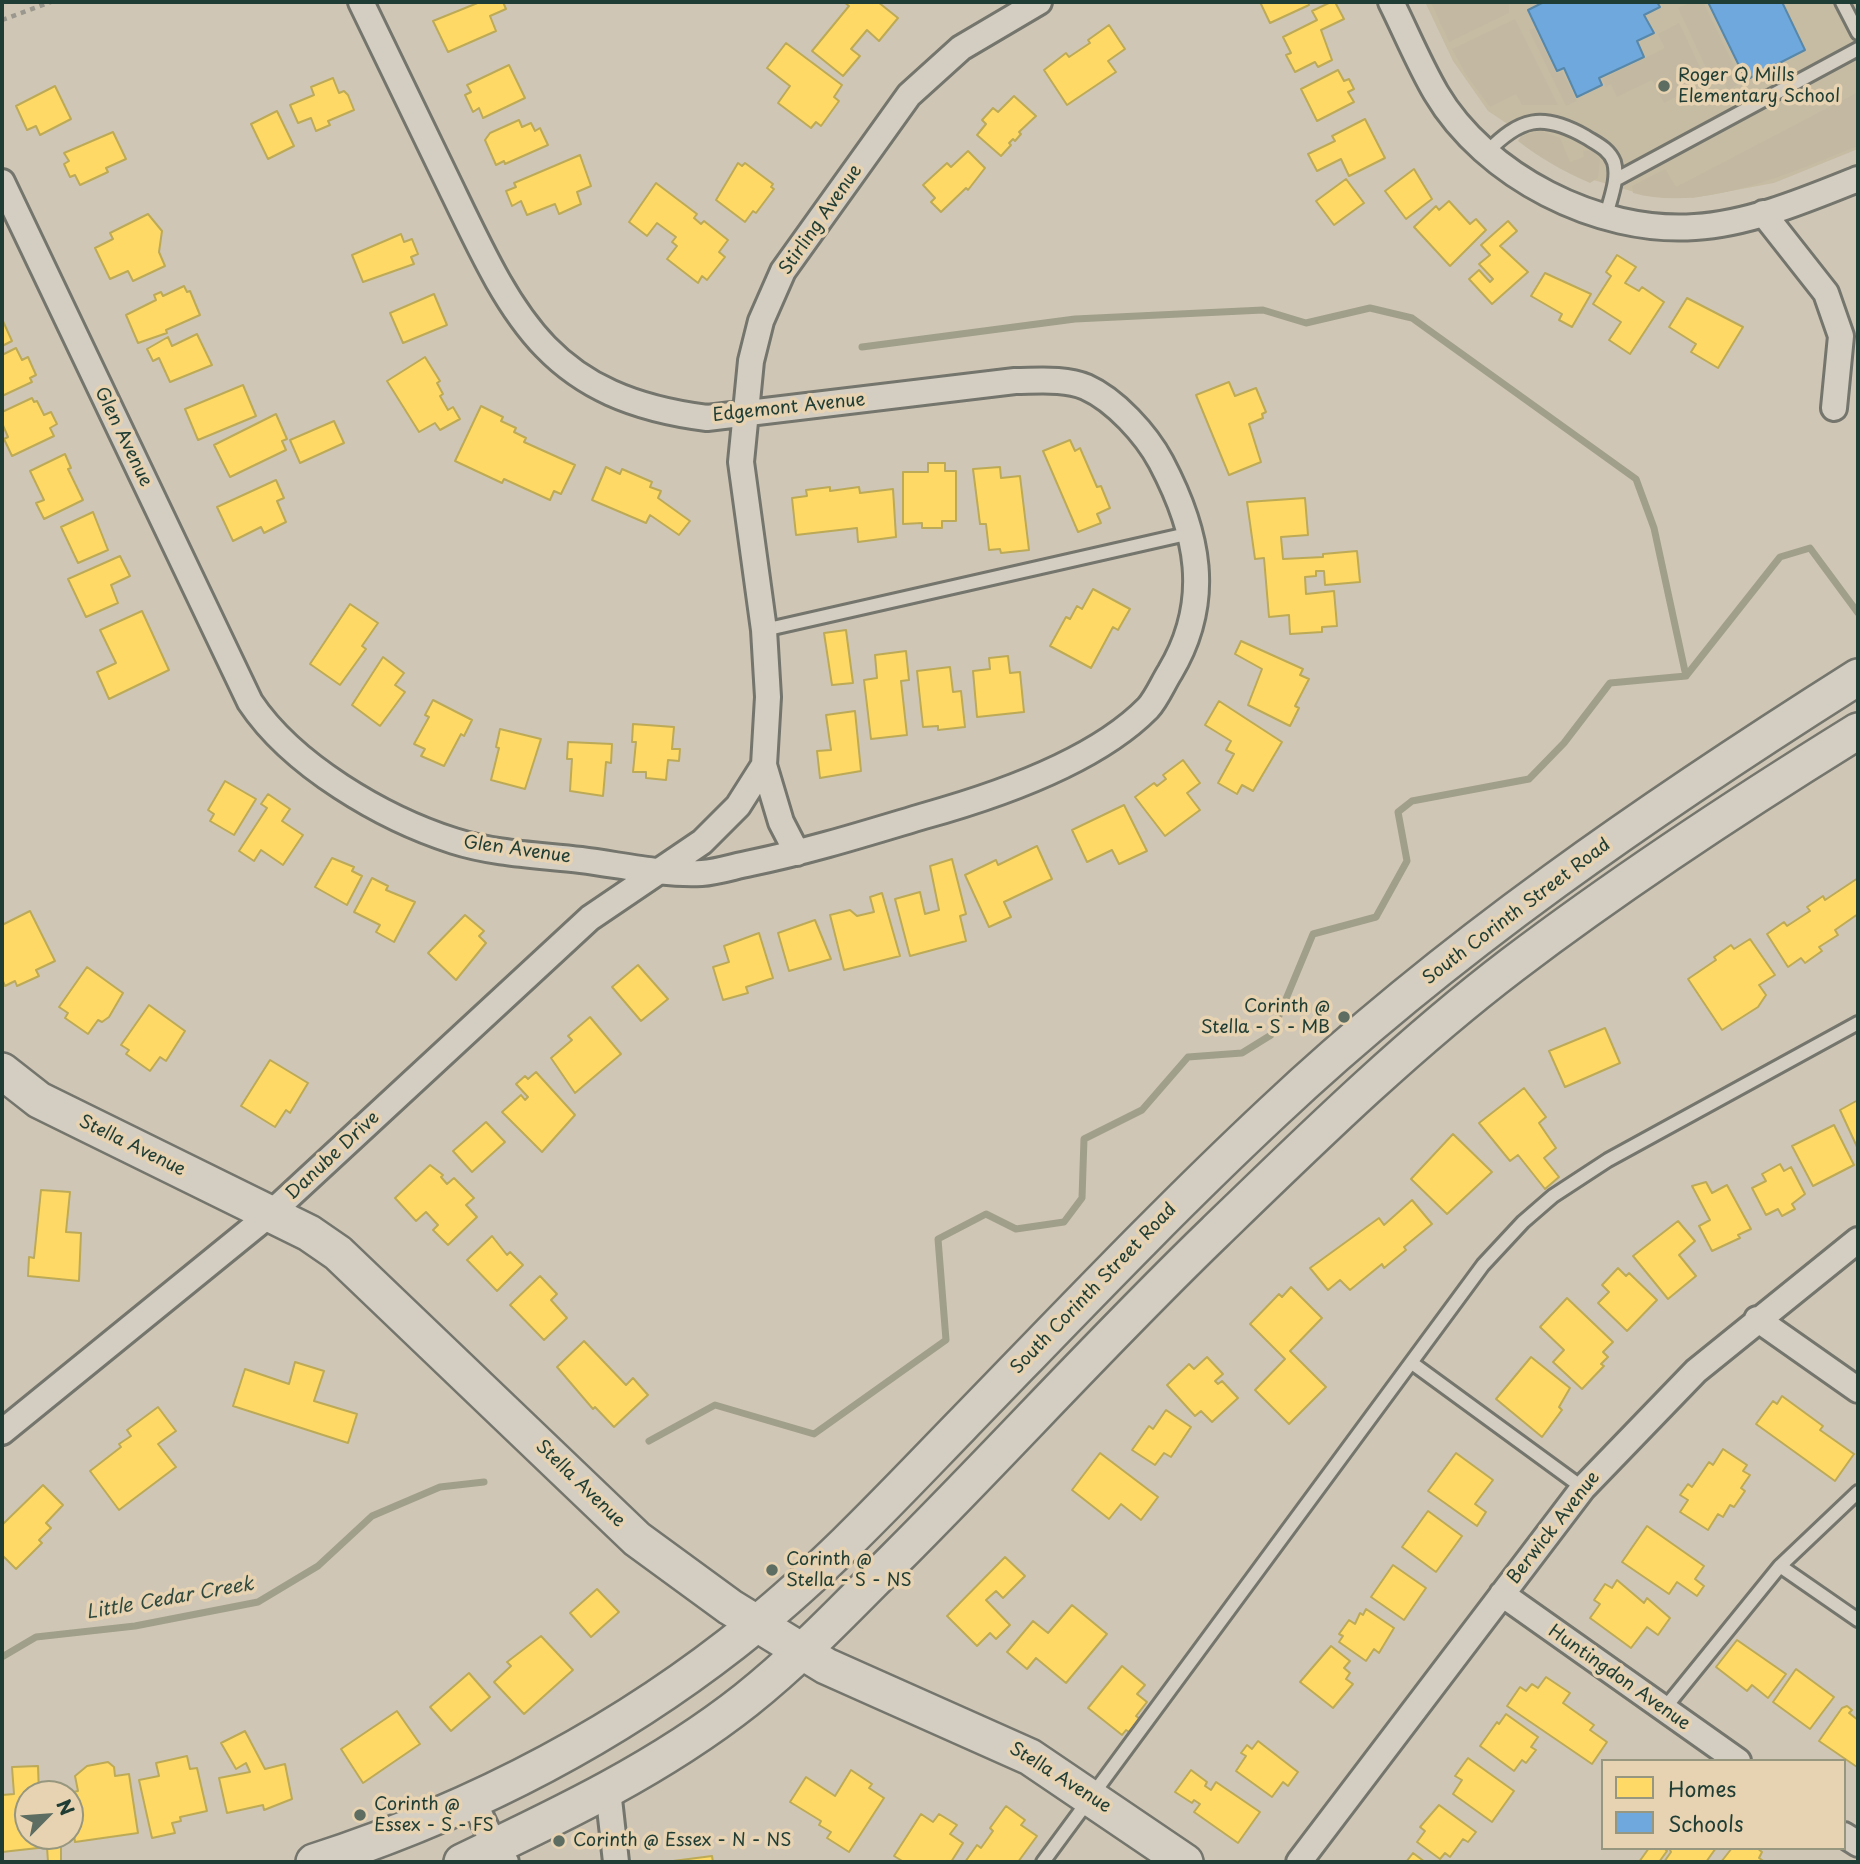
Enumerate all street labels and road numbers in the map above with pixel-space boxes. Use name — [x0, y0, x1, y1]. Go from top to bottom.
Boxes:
street label: Stirling Avenue — [775, 161, 867, 279]
street label: Glen Avenue — [90, 384, 156, 490]
street label: Edgemont Avenue — [712, 389, 866, 427]
street label: Glen Avenue — [462, 832, 572, 868]
street label: South Corinth Street Road — [1419, 834, 1615, 990]
street label: Danube Drive — [282, 1107, 384, 1205]
street label: Stella Avenue — [75, 1111, 189, 1181]
street label: South Corinth Street Road — [1007, 1199, 1181, 1379]
street label: Stella Avenue — [531, 1436, 629, 1532]
street label: Berwick Avenue — [1503, 1467, 1605, 1589]
street label: Huntingdon Avenue — [1544, 1621, 1694, 1735]
street label: Stella Avenue — [1005, 1738, 1115, 1818]

